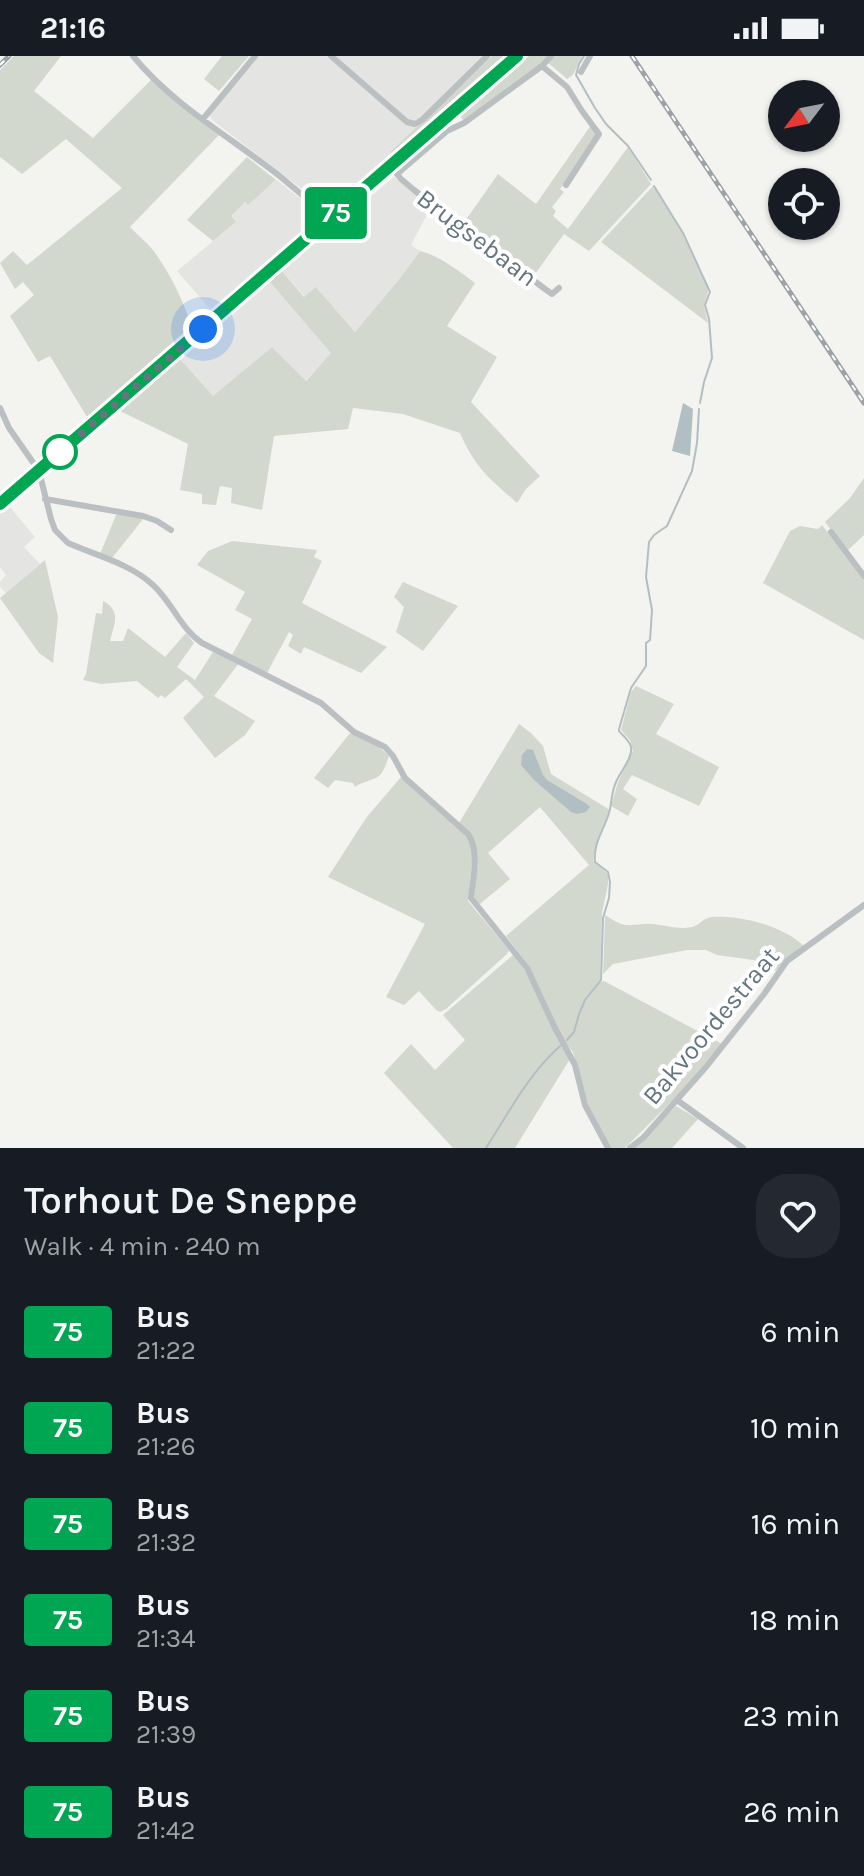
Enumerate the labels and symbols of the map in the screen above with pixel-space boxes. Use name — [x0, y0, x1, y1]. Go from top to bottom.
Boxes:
north arrow — [768, 80, 840, 152]
street label: Brugsebaan — [411, 183, 543, 293]
line badge: 75 — [300, 187, 372, 239]
your location — [183, 309, 223, 349]
unlabelled marker — [43, 435, 77, 469]
street label: Bakvoordestraat — [636, 941, 786, 1111]

